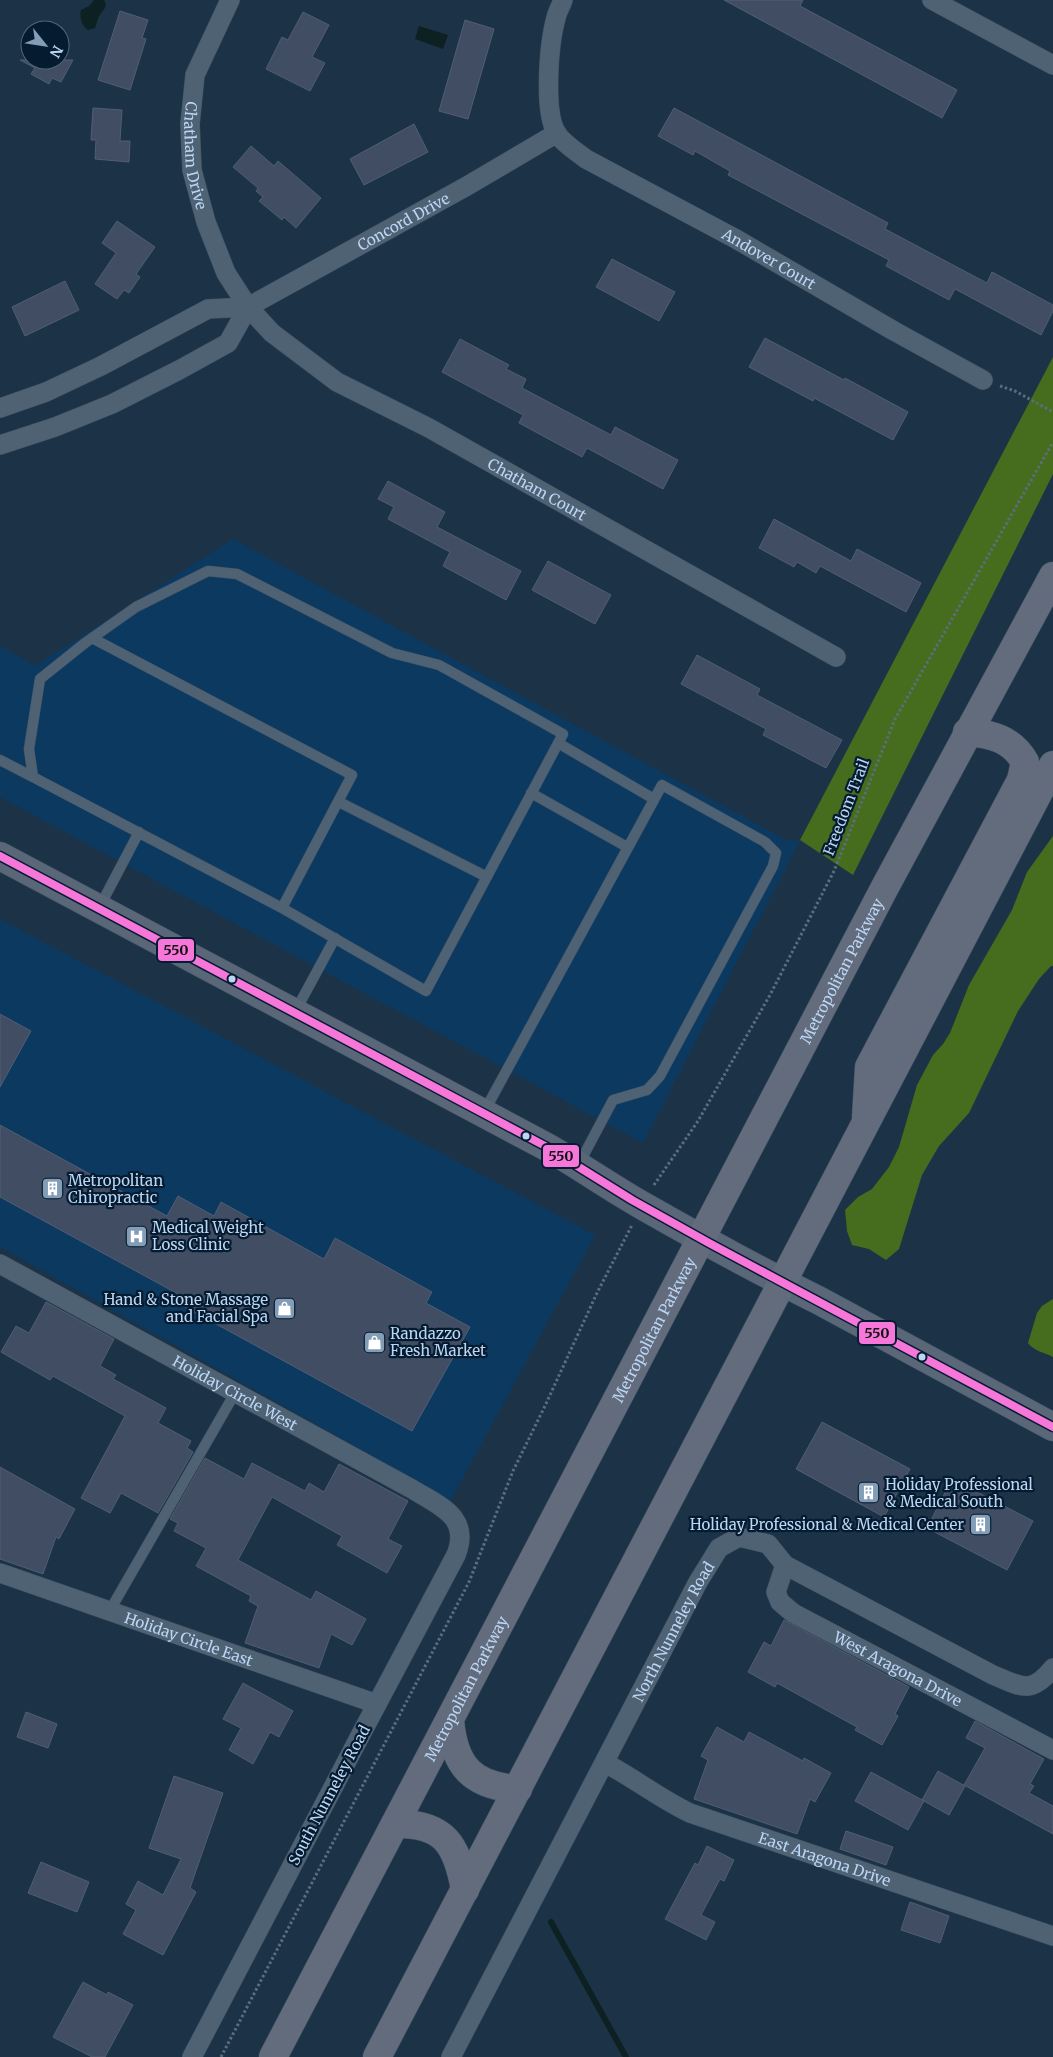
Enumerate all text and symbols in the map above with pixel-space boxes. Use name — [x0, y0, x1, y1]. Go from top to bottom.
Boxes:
north arrow — [20, 20, 70, 70]
text: N — [46, 42, 67, 61]
street label: Chatham Drive — [180, 101, 212, 212]
street label: Concord Drive — [354, 188, 453, 254]
street label: Andover Court — [718, 223, 820, 293]
street label: Chatham Court — [485, 454, 590, 524]
street label: Freedom Trail — [819, 756, 873, 858]
street label: Metropolitan Parkway — [795, 895, 887, 1046]
line badge: 550 — [157, 938, 195, 962]
text: 550 — [164, 941, 188, 959]
unlabelled marker — [227, 974, 237, 984]
unlabelled marker — [521, 1131, 531, 1141]
line badge: 550 — [542, 1144, 580, 1168]
text: 550 — [549, 1147, 573, 1165]
place label: Metropolitan Chiropractic — [68, 1171, 163, 1207]
building icon: Metropolitan Chiropractic — [40, 1177, 64, 1201]
place label: Medical Weight Loss Clinic — [152, 1218, 264, 1254]
hospital icon: Medical Weight Loss Clinic — [124, 1224, 148, 1248]
street label: Metropolitan Parkway — [608, 1253, 699, 1405]
place label: Hand & Stone Massage and Facial Spa — [103, 1290, 268, 1326]
shop icon: Hand & Stone Massage and Facial Spa — [272, 1296, 296, 1320]
line badge: 550 — [858, 1321, 896, 1345]
place label: Randazzo Fresh Market — [390, 1324, 486, 1360]
text: 550 — [865, 1324, 889, 1342]
shop icon: Randazzo Fresh Market — [362, 1330, 386, 1354]
street label: Holiday Circle West — [170, 1351, 301, 1434]
unlabelled marker — [917, 1352, 927, 1362]
place label: Holiday Professional & Medical South — [885, 1475, 1033, 1511]
building icon: Holiday Professional & Medical South — [857, 1481, 881, 1505]
building icon: Holiday Professional & Medical Center — [968, 1512, 992, 1536]
place label: Holiday Professional & Medical Center — [690, 1515, 964, 1534]
street label: North Nunneley Road — [628, 1558, 718, 1705]
street label: Holiday Circle East — [122, 1608, 256, 1670]
street label: Metropolitan Parkway — [420, 1612, 512, 1764]
street label: West Aragona Drive — [830, 1626, 966, 1710]
street label: South Nunneley Road — [284, 1722, 374, 1868]
street label: East Aragona Drive — [756, 1827, 894, 1890]

